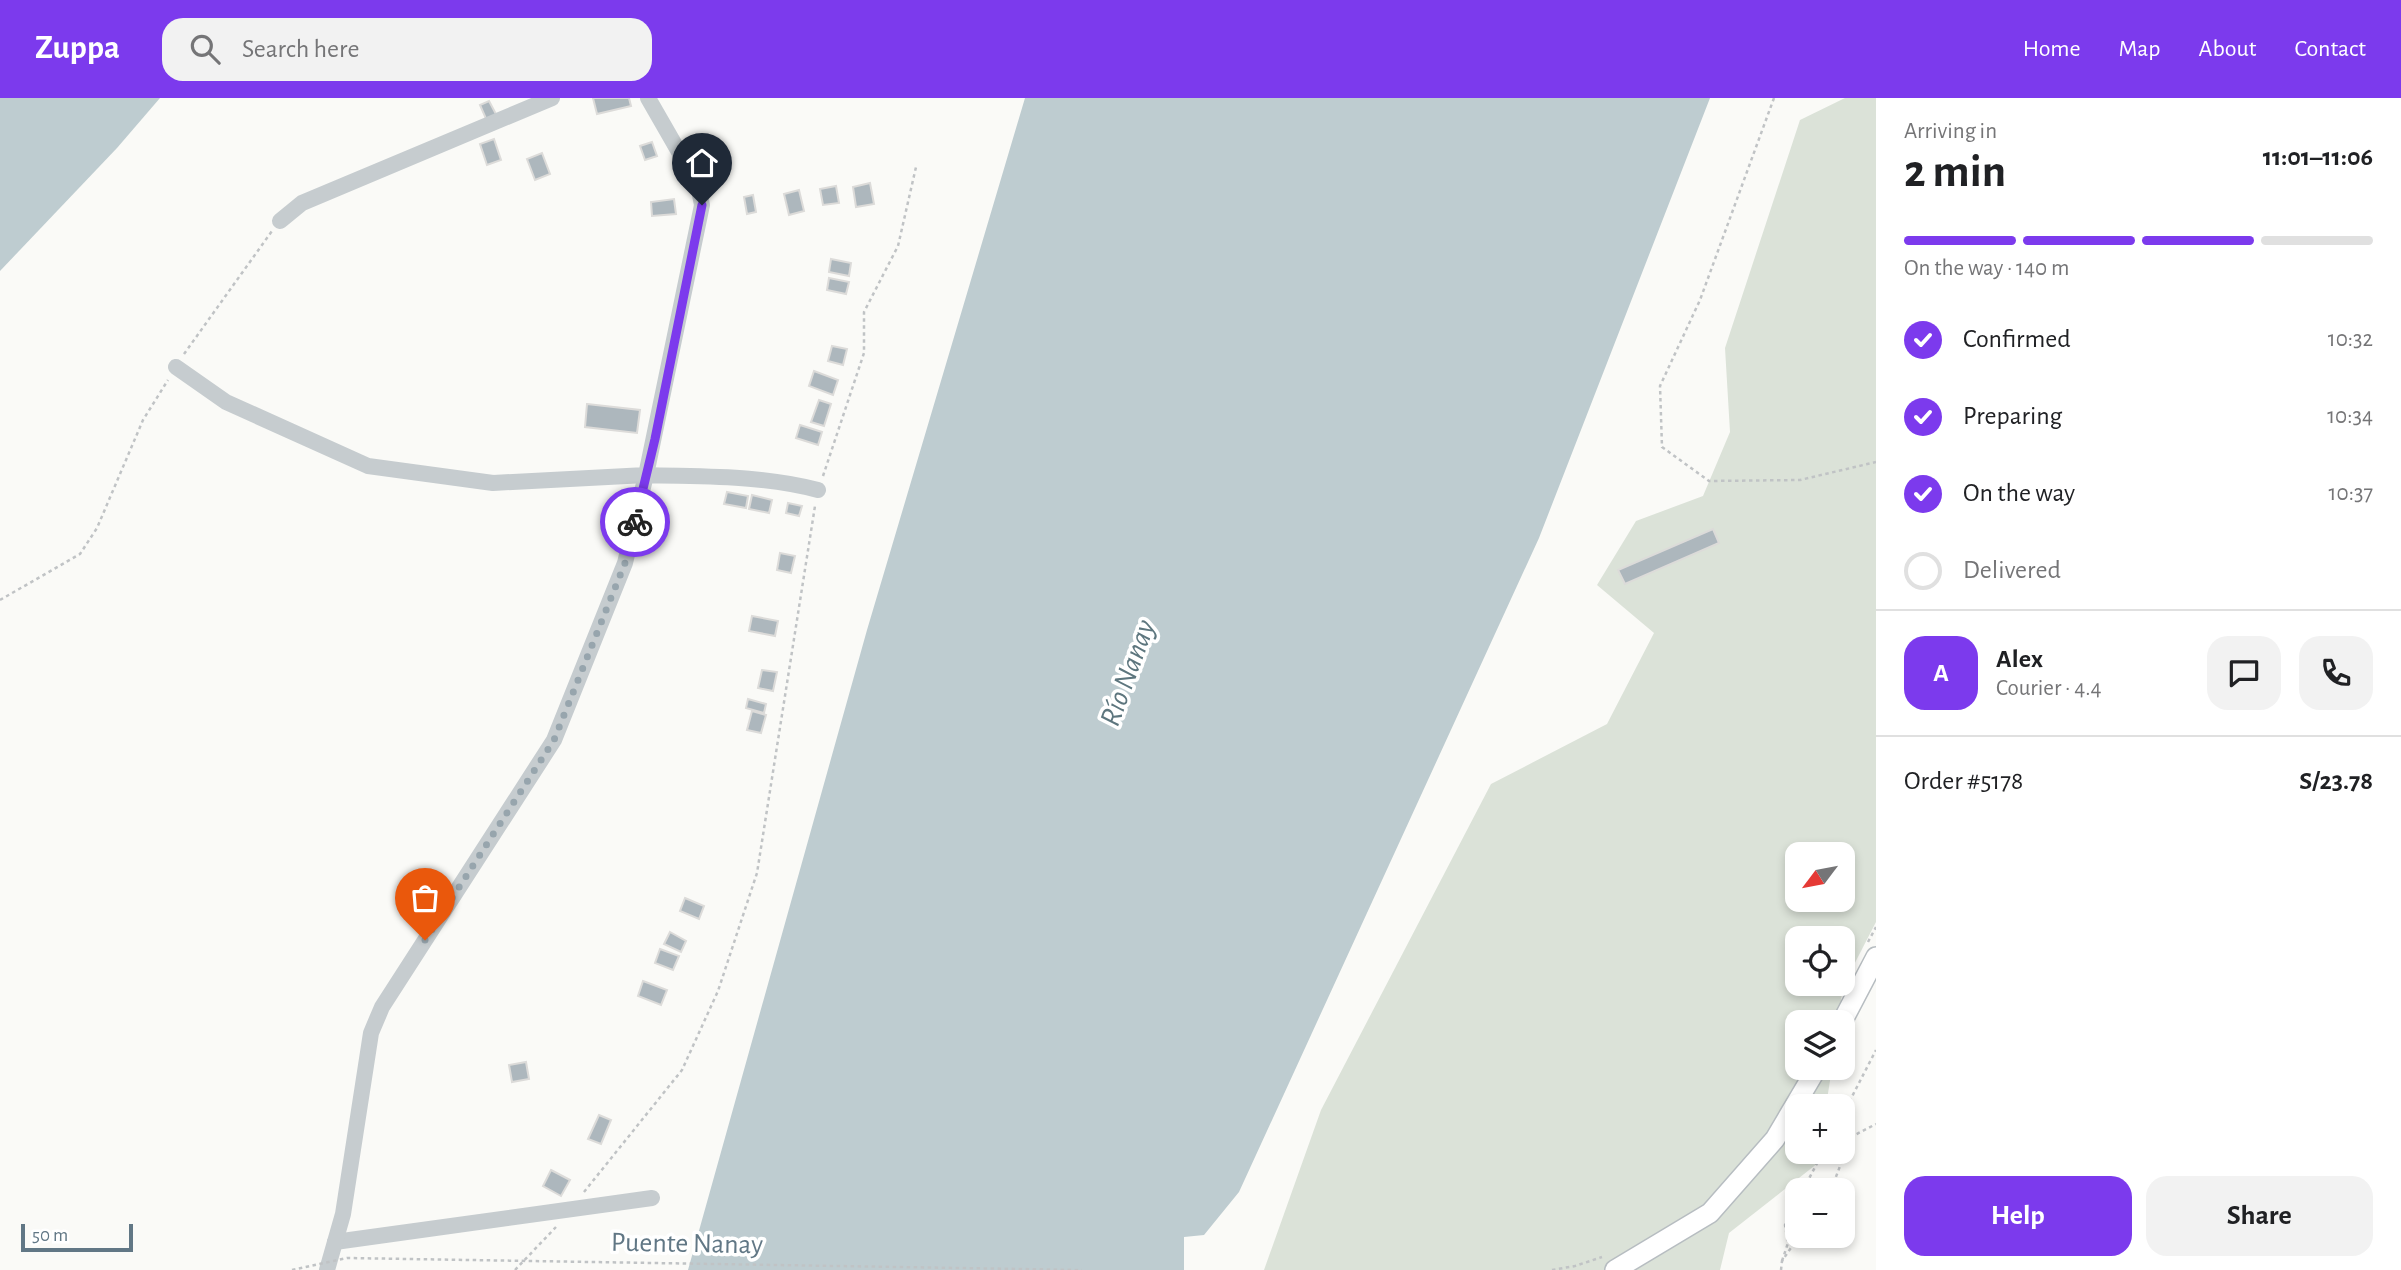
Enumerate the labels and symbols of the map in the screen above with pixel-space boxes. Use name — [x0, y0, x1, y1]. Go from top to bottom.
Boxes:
pin — [672, 133, 732, 205]
courier — [600, 487, 670, 557]
water label: Río Nanay — [1095, 615, 1161, 730]
north arrow — [1785, 842, 1855, 912]
pin — [395, 868, 455, 940]
scale bar — [21, 1221, 133, 1253]
street label: Puente Nanay — [611, 1229, 763, 1259]

